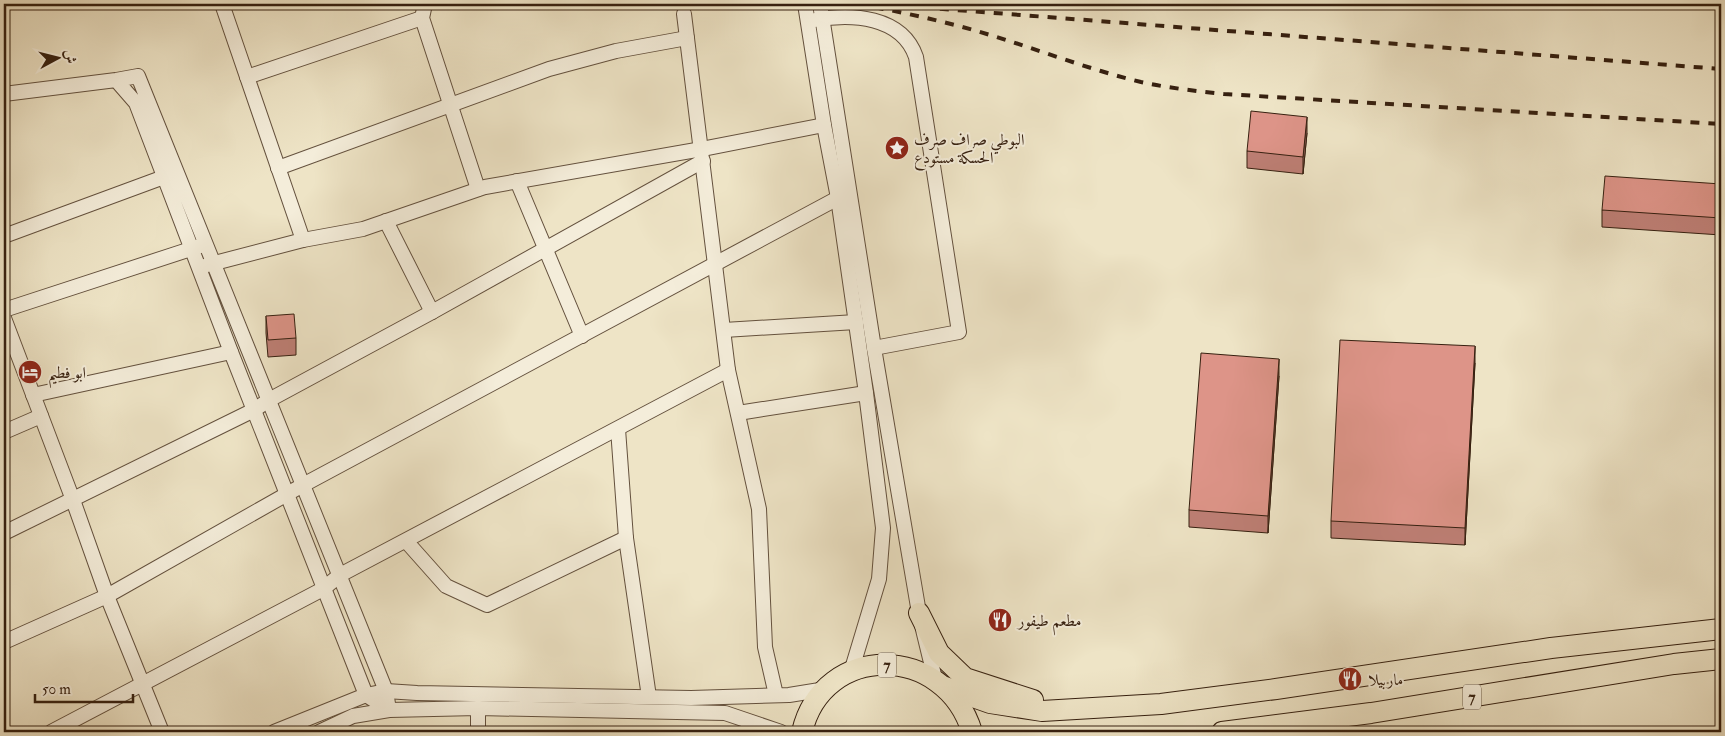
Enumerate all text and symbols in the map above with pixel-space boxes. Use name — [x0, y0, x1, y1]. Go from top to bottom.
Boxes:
north arrow — [32, 32, 82, 82]
text: ش — [61, 49, 80, 65]
place label: البوطي صراف صرف الحسكة مستودع — [914, 130, 1025, 171]
place icon: البوطي صراف صرف الحسكة مستودع — [884, 135, 910, 161]
hotel icon: ابو فطيم — [17, 359, 43, 385]
place label: ابو فطيم — [48, 363, 86, 389]
restaurant icon: مطعم طيفور — [987, 607, 1013, 633]
place label: مطعم طيفور — [1016, 611, 1082, 636]
road number: 7 — [878, 652, 896, 678]
restaurant icon: ماربيلا — [1337, 666, 1363, 692]
place label: ماربيلا — [1368, 670, 1403, 690]
scale bar — [35, 671, 132, 703]
text: 50 m — [42, 680, 71, 699]
road number: 7 — [1463, 684, 1481, 710]

